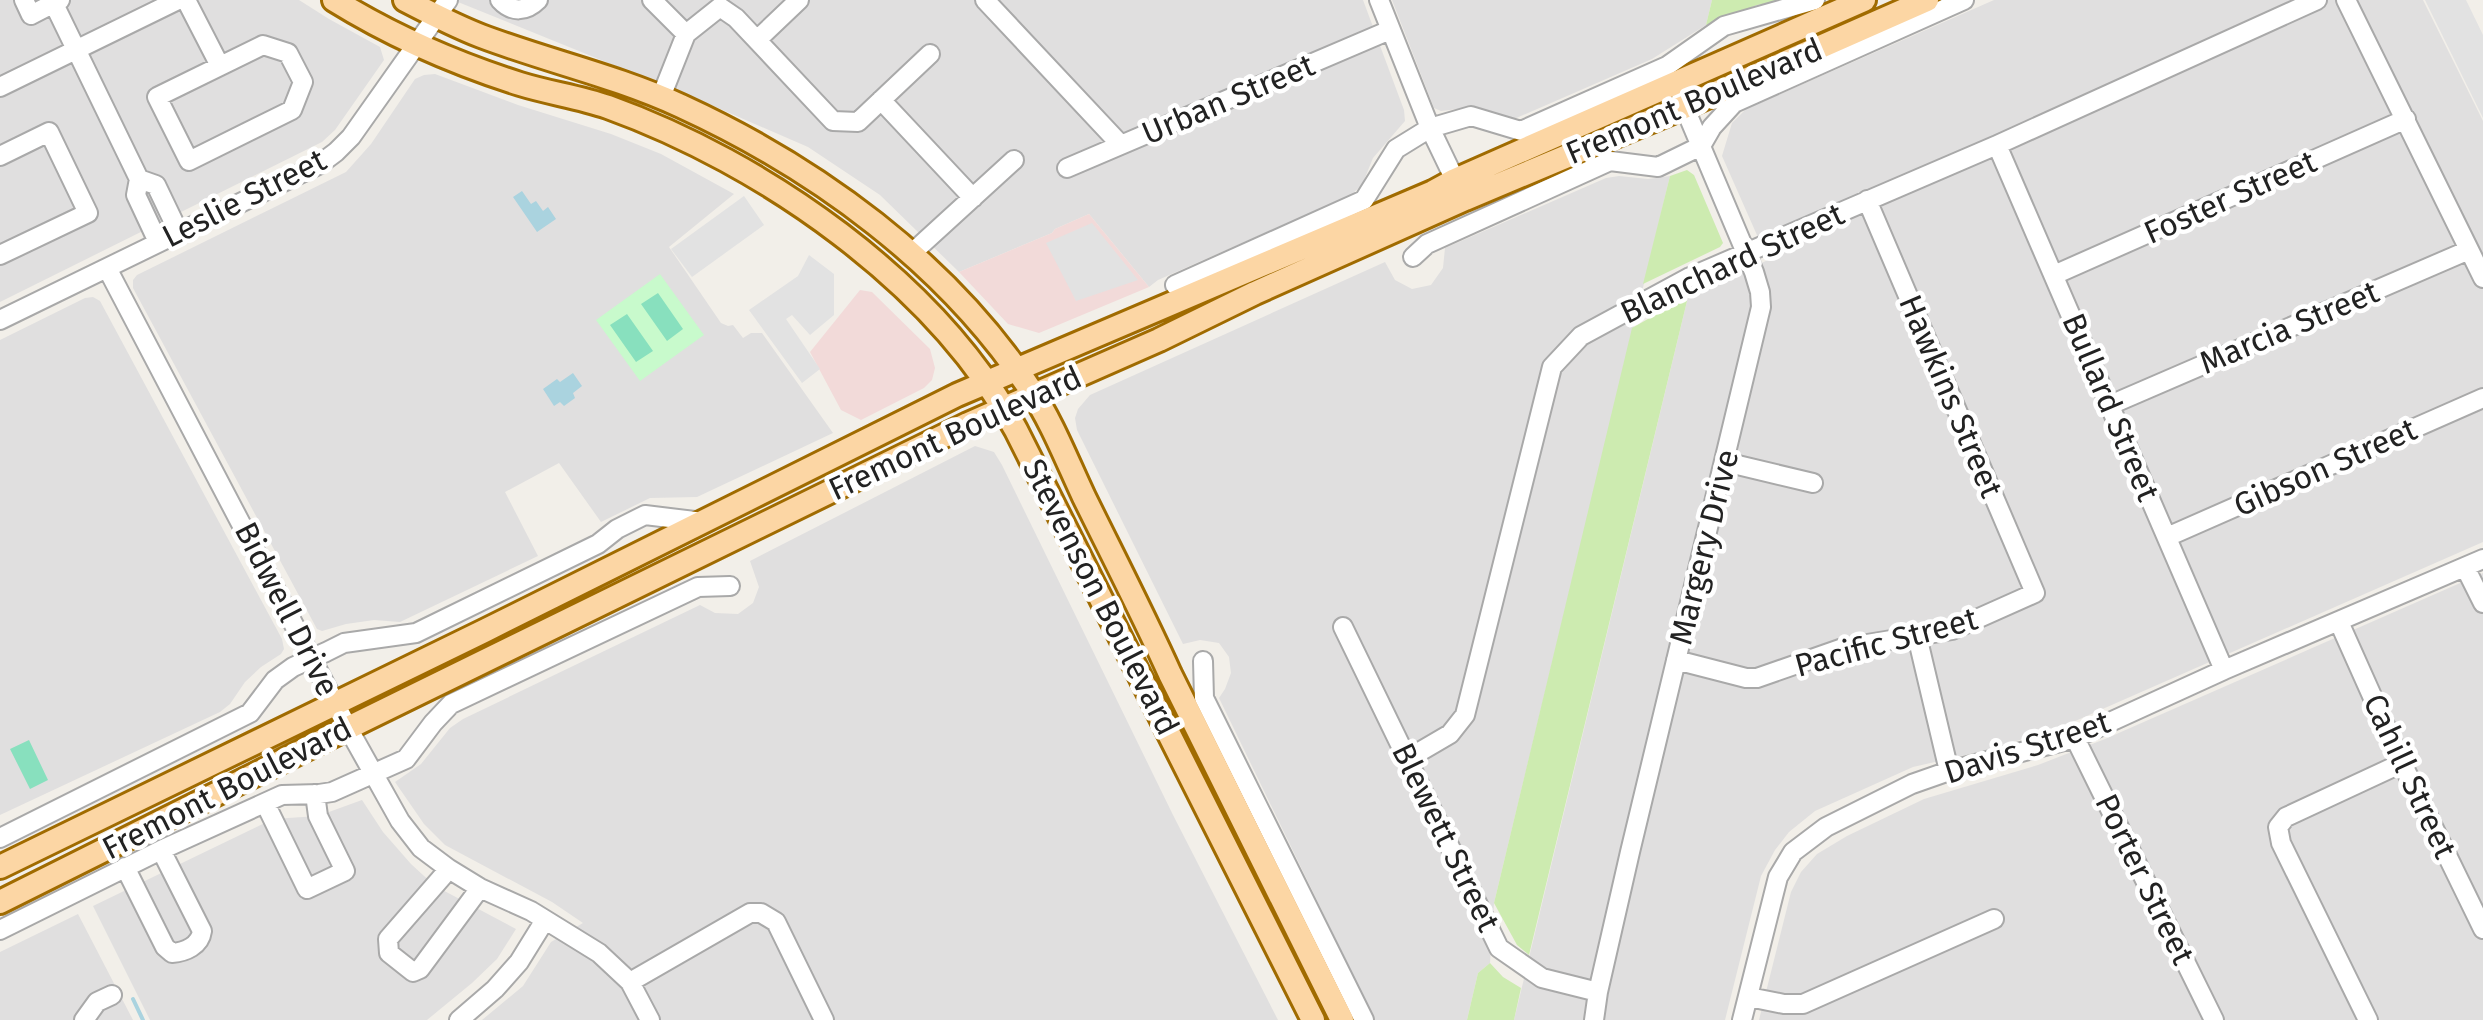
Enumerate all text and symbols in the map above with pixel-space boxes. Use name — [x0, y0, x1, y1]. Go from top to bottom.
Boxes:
street label: Fremont Boulevard — [1560, 30, 1828, 172]
street label: Urban Street — [1136, 45, 1320, 152]
street label: Leslie Street — [156, 140, 333, 255]
street label: Foster Street — [2138, 142, 2322, 252]
street label: Blanchard Street — [1614, 194, 1850, 331]
street label: Marcia Street — [2194, 272, 2385, 382]
street label: Hawkins Street — [1891, 289, 2011, 503]
street label: Bullard Street — [2054, 308, 2168, 507]
street label: Fremont Boulevard — [822, 358, 1088, 508]
street label: Gibson Street — [2228, 410, 2423, 524]
street label: Margery Drive — [1661, 446, 1747, 648]
street label: Stevenson Boulevard — [1015, 453, 1187, 741]
street label: Bidwell Drive — [227, 516, 347, 702]
street label: Pacific Street — [1790, 599, 1982, 685]
street label: Cahill Street — [2355, 688, 2465, 865]
street label: Davis Street — [1939, 702, 2115, 792]
street label: Fremont Boulevard — [96, 709, 358, 867]
street label: Blewett Street — [1384, 737, 1508, 938]
street label: Porter Street — [2087, 788, 2203, 971]

